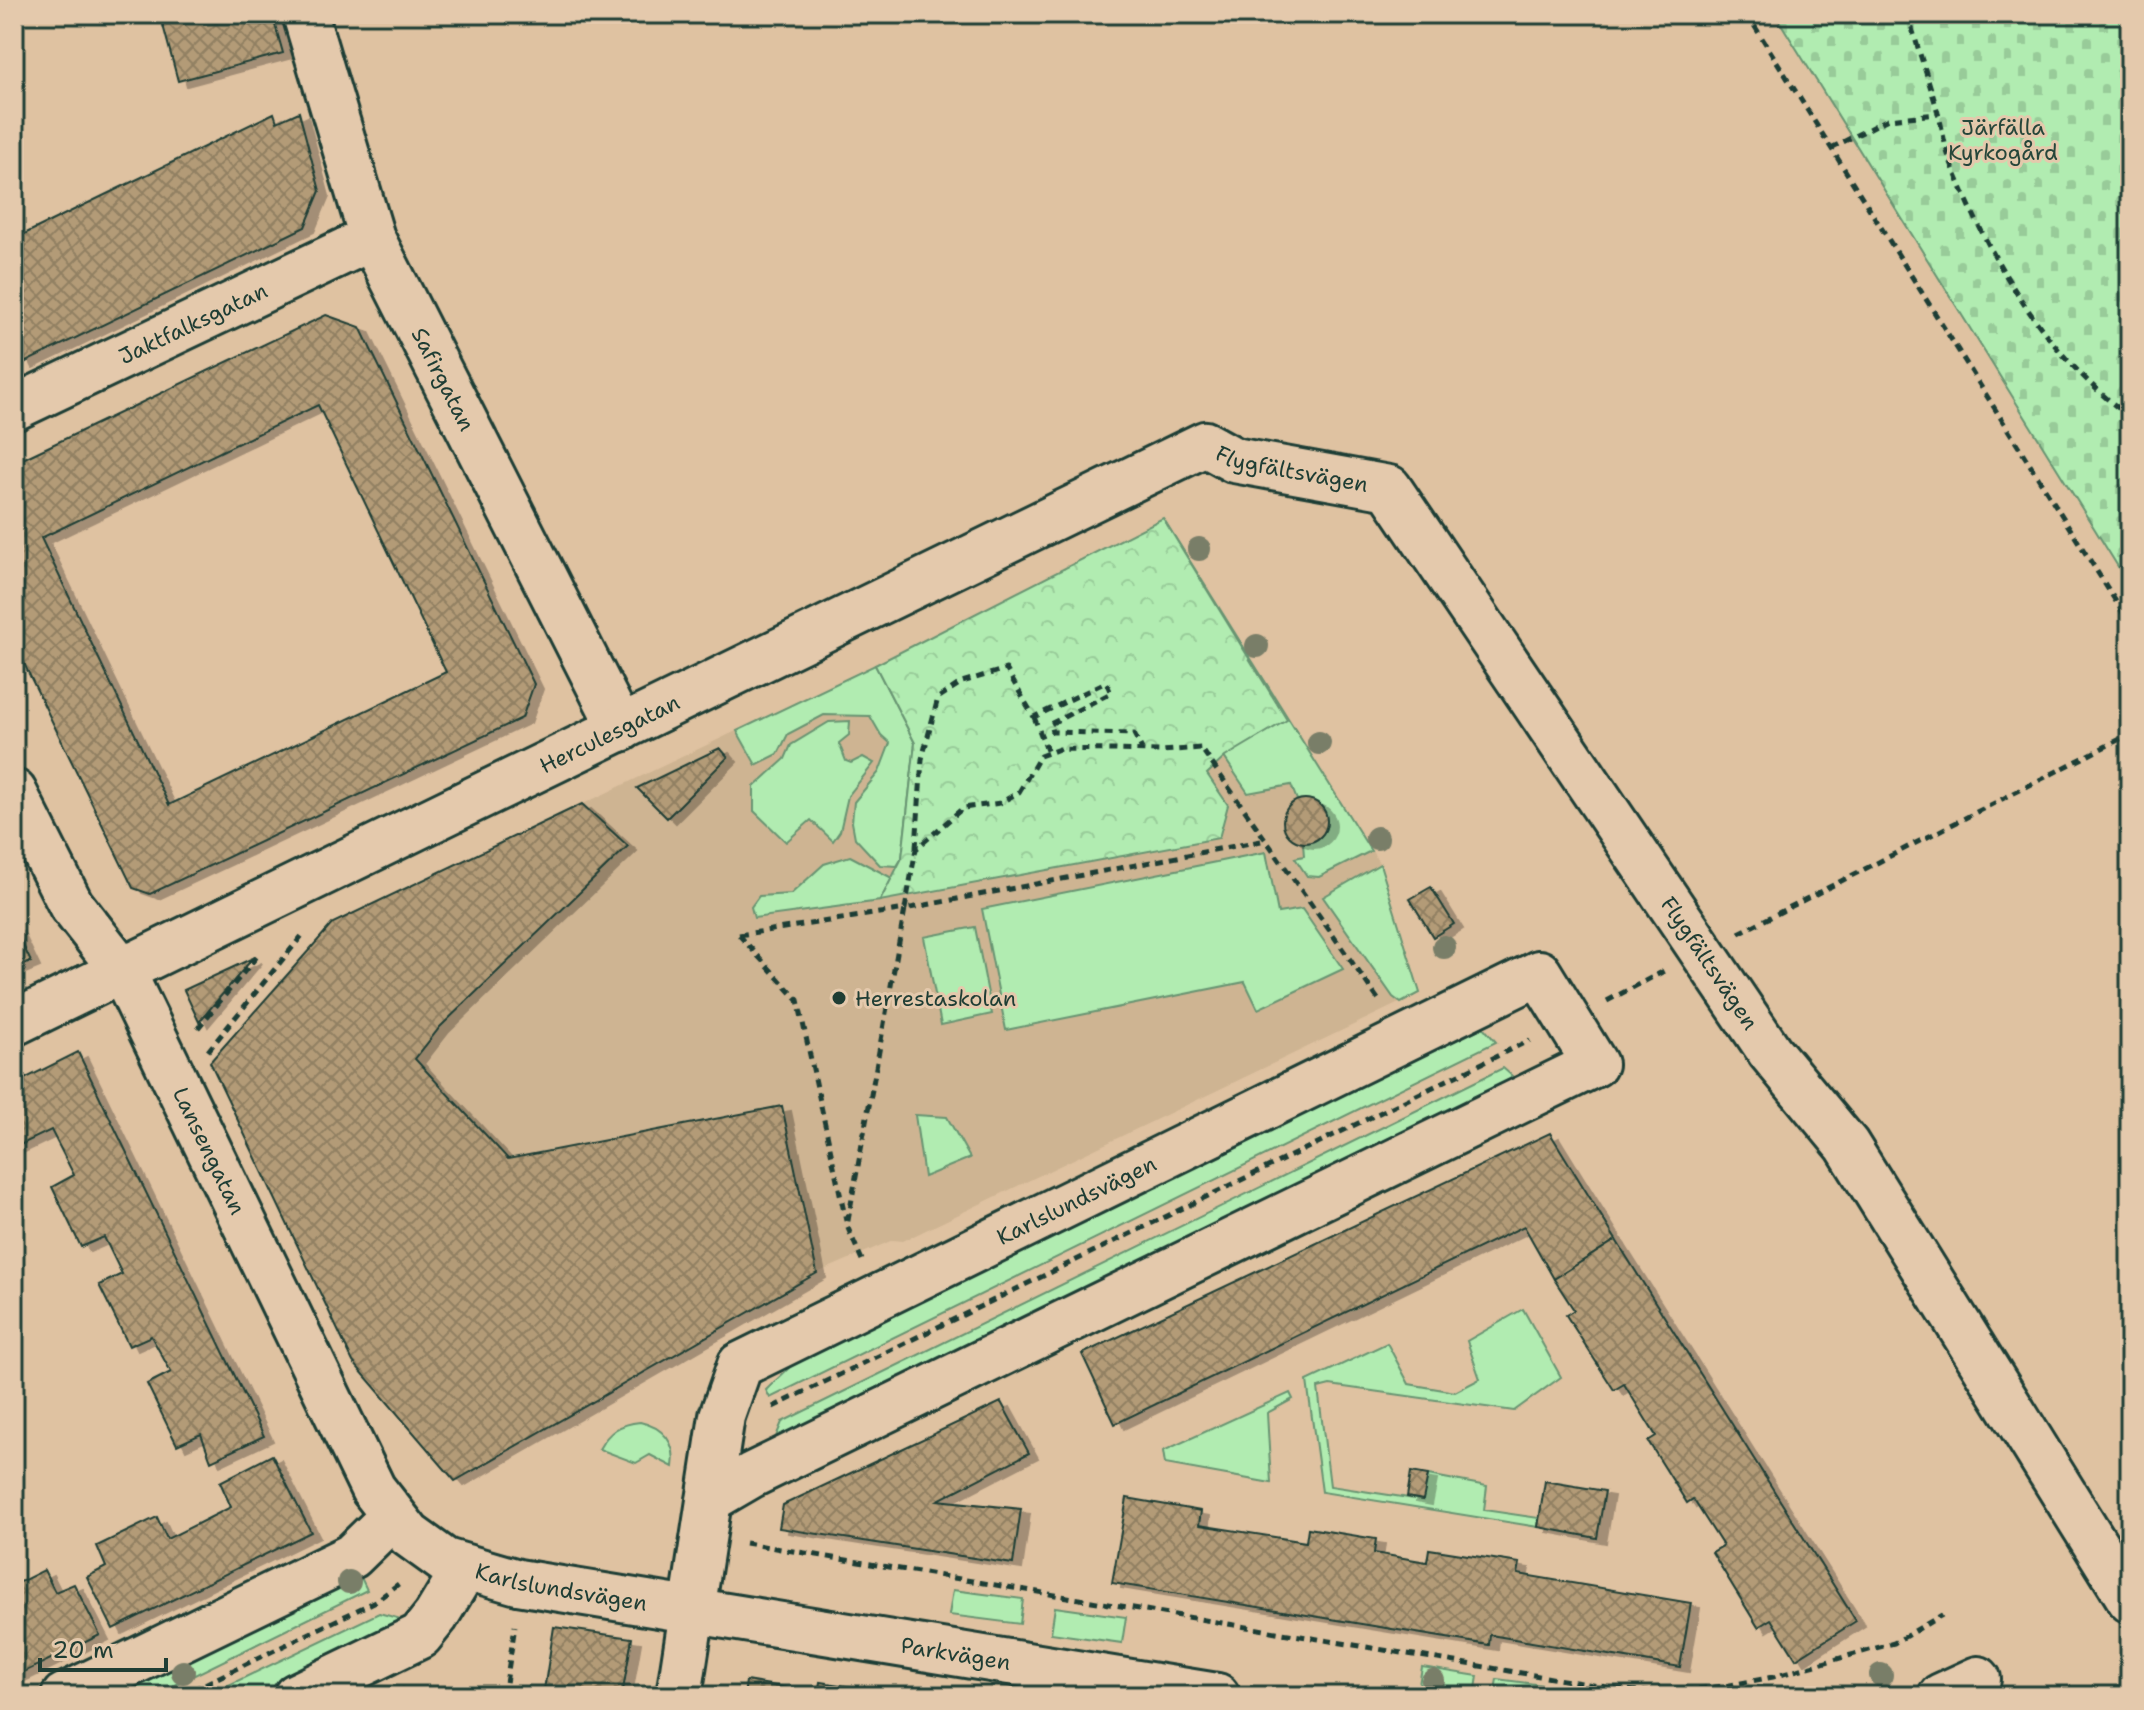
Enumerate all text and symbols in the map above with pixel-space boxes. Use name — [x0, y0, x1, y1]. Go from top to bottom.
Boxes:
park label: Järfälla Kyrkogård — [1948, 113, 2058, 167]
street label: Jaktfalksgatan — [114, 276, 272, 371]
street label: Safirgatan — [405, 323, 481, 436]
street label: Flygfältsvägen — [1210, 439, 1370, 499]
street label: Herculesgatan — [535, 688, 685, 780]
street label: Flygfältsvägen — [1654, 891, 1765, 1035]
place label: Herrestaskolan — [855, 984, 1016, 1013]
marker: Herrestaskolan — [830, 989, 848, 1007]
street label: Lansengatan — [166, 1083, 252, 1219]
street label: Karlslundsvägen — [992, 1149, 1161, 1252]
street label: Karlslundsvägen — [472, 1556, 649, 1618]
scale bar — [40, 1622, 166, 1672]
street label: Parkvägen — [899, 1631, 1013, 1677]
text: 20 m — [52, 1634, 114, 1666]

